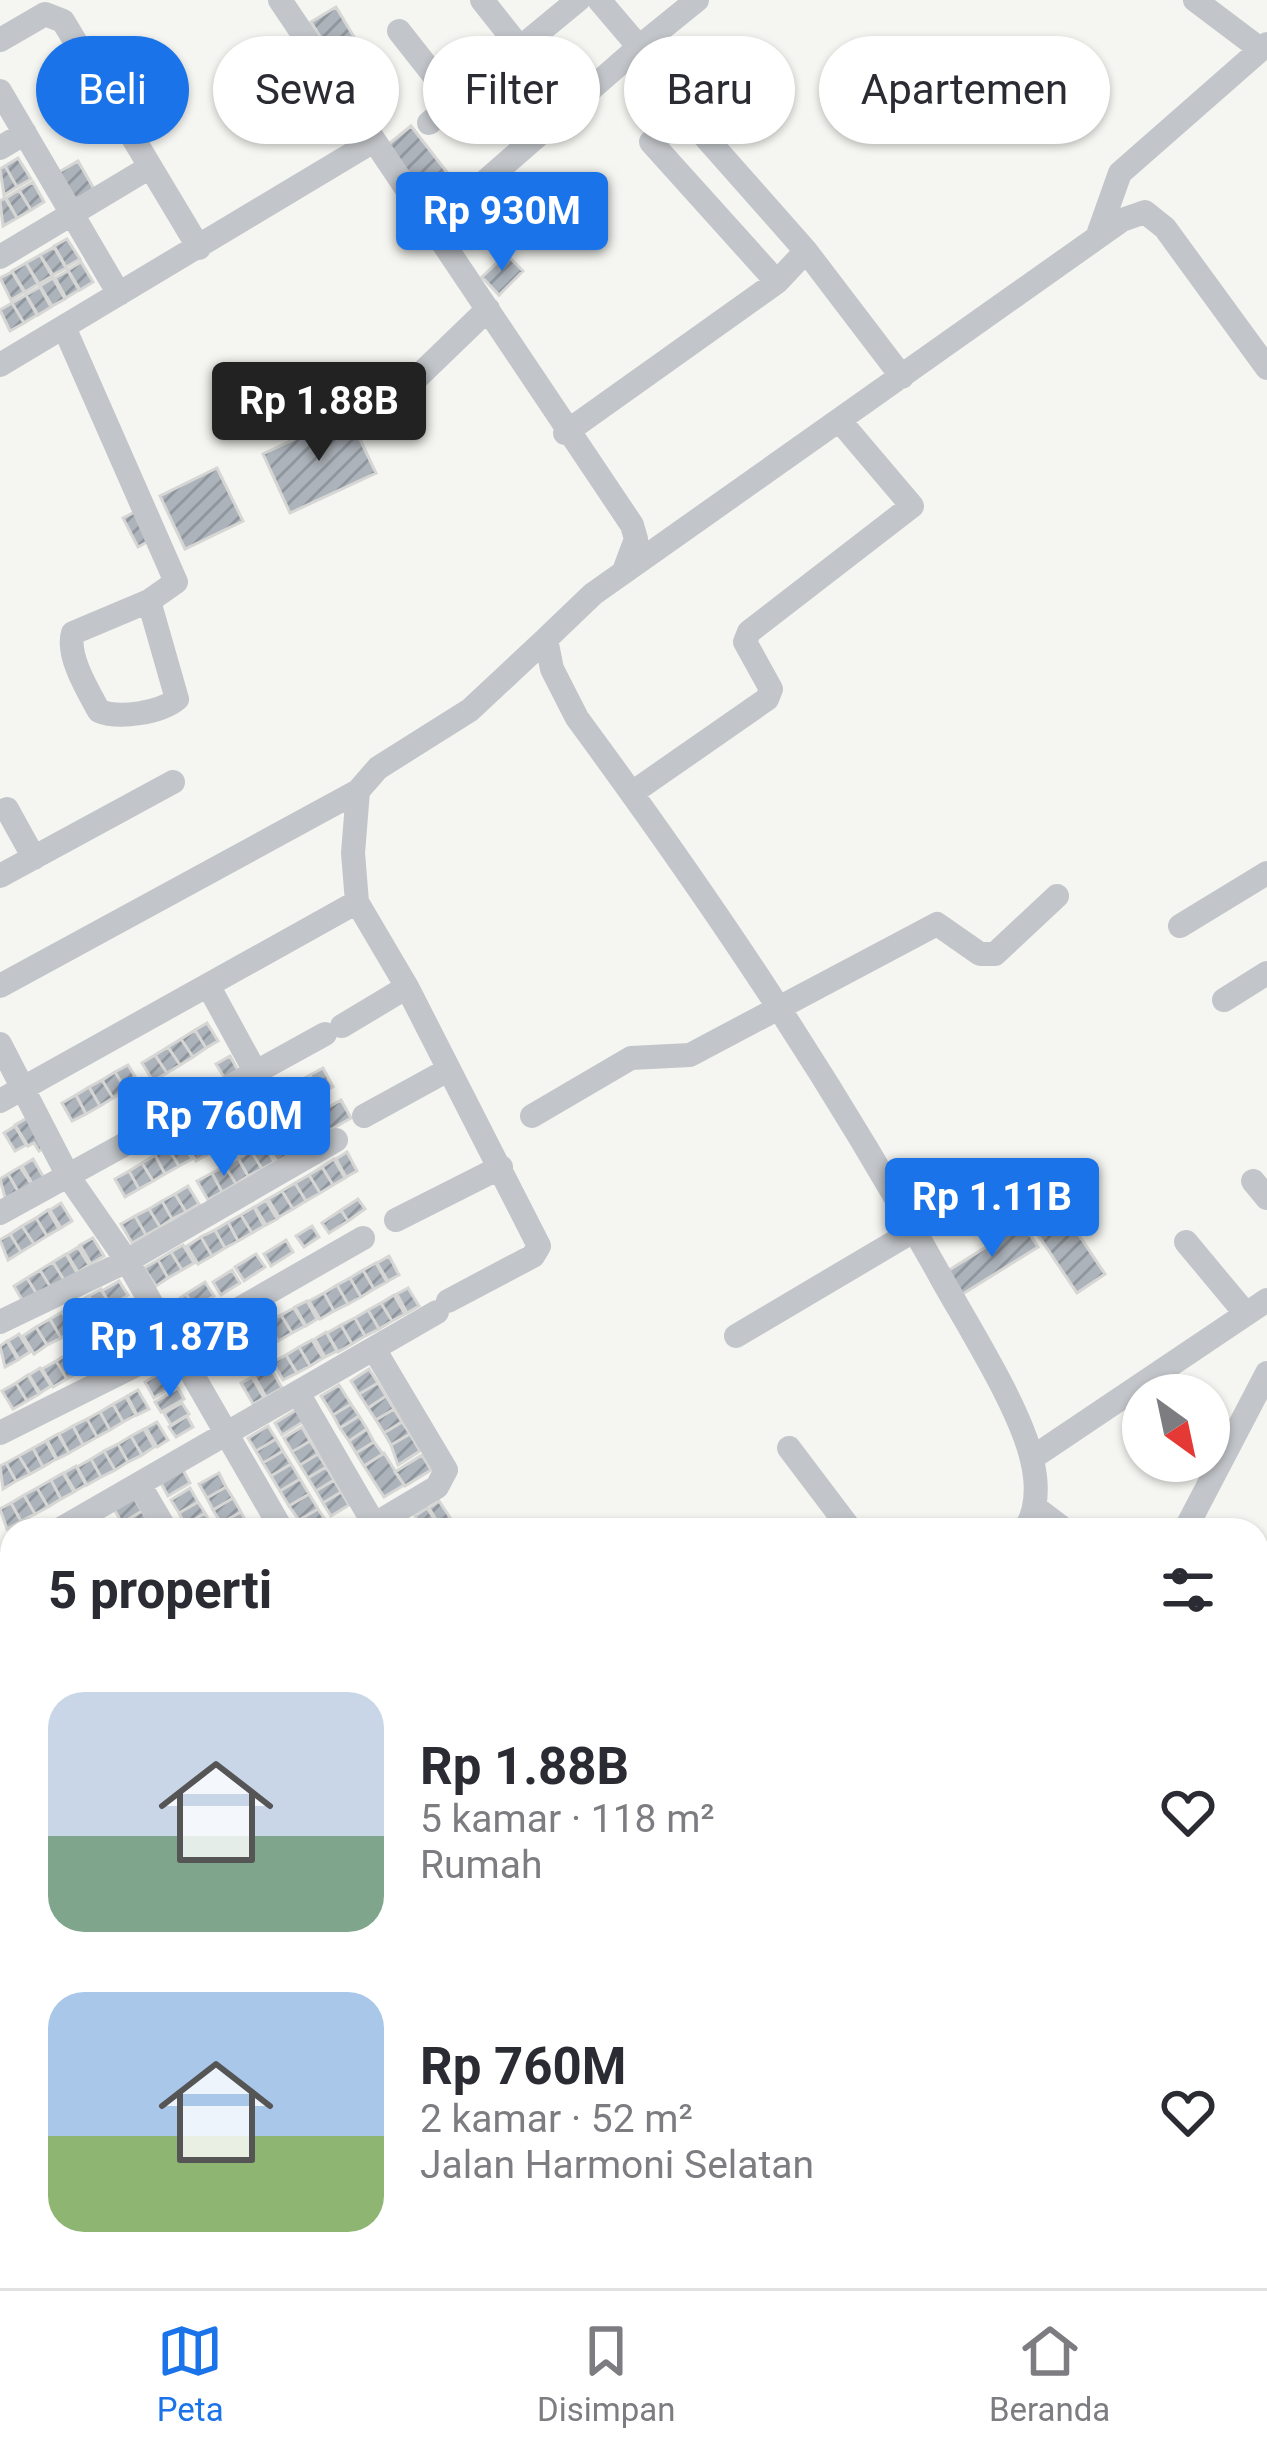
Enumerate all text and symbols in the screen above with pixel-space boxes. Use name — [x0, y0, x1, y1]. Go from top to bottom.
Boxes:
chip: Beli — [36, 36, 189, 144]
chip: Sewa — [213, 36, 399, 144]
chip: Filter — [423, 36, 600, 144]
chip: Baru — [624, 36, 795, 144]
chip: Apartemen — [819, 36, 1110, 144]
pin: Rp 930M — [391, 172, 613, 274]
text: Rp 930M — [423, 188, 581, 234]
pin: Rp 1.88B — [195, 362, 443, 464]
text: Rp 1.88B — [239, 378, 399, 424]
pin: Rp 760M — [113, 1077, 335, 1179]
text: Rp 760M — [145, 1093, 303, 1139]
pin: Rp 1.11B — [868, 1158, 1116, 1260]
text: Rp 1.11B — [912, 1174, 1072, 1220]
pin: Rp 1.87B — [46, 1298, 294, 1400]
text: Rp 1.87B — [90, 1314, 250, 1360]
north arrow — [1122, 1374, 1230, 1482]
map controls — [1122, 1374, 1230, 1482]
icon: filters — [1155, 1557, 1221, 1623]
text: 5 properti — [48, 1561, 272, 1620]
text: Rp 1.88B — [420, 1737, 629, 1796]
icon: home — [144, 1740, 288, 1884]
icon: heart — [1155, 1779, 1221, 1845]
text: 5 kamar · 118 m² — [420, 1796, 715, 1842]
text: Rumah — [420, 1842, 542, 1888]
text: Rp 760M — [420, 2037, 626, 2096]
icon: home — [144, 2040, 288, 2184]
icon: heart — [1155, 2079, 1221, 2145]
text: 2 kamar · 52 m² — [420, 2096, 693, 2142]
text: Jalan Harmoni Selatan — [420, 2142, 814, 2188]
tab: Peta — [157, 2318, 224, 2429]
tab: Disimpan — [537, 2318, 675, 2429]
tab: Beranda — [989, 2318, 1110, 2429]

